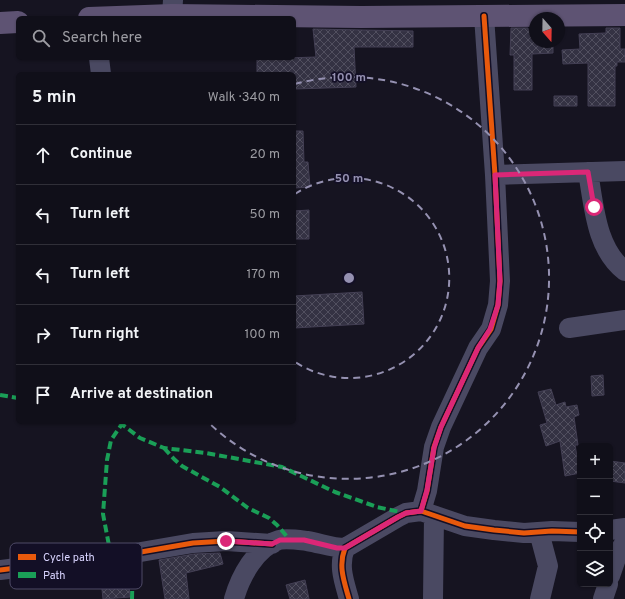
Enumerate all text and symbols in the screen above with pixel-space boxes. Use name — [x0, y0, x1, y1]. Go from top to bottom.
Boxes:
north arrow — [529, 12, 565, 48]
search box — [16, 16, 296, 60]
icon: search — [30, 27, 52, 49]
text: Search here — [62, 29, 142, 48]
text: 100 m — [332, 70, 366, 86]
text: 5 min — [32, 87, 76, 109]
text: Walk · 340 m — [208, 90, 280, 106]
icon: ahead — [32, 144, 54, 166]
text: Continue — [70, 145, 132, 164]
text: 20 m — [250, 147, 280, 163]
text: 50 m — [335, 171, 363, 187]
route start — [585, 198, 603, 216]
icon: left — [32, 204, 54, 226]
text: Turn left — [70, 205, 130, 224]
text: 50 m — [250, 207, 280, 223]
icon: left — [32, 264, 54, 286]
text: Turn left — [70, 265, 130, 284]
text: 170 m — [246, 267, 280, 283]
centre of rings — [342, 271, 356, 285]
icon: right — [32, 324, 54, 346]
text: Turn right — [70, 325, 139, 344]
text: 100 m — [244, 327, 280, 343]
icon: arrive — [32, 384, 54, 406]
text: Arrive at destination — [70, 385, 213, 404]
map controls — [577, 443, 613, 587]
button: + — [577, 443, 613, 479]
button: − — [577, 479, 613, 515]
button: locate — [577, 515, 613, 551]
route end — [217, 532, 235, 550]
legend — [10, 543, 142, 589]
text: Cycle path — [43, 551, 95, 565]
button: layers — [577, 551, 613, 587]
text: Path — [43, 569, 65, 583]

